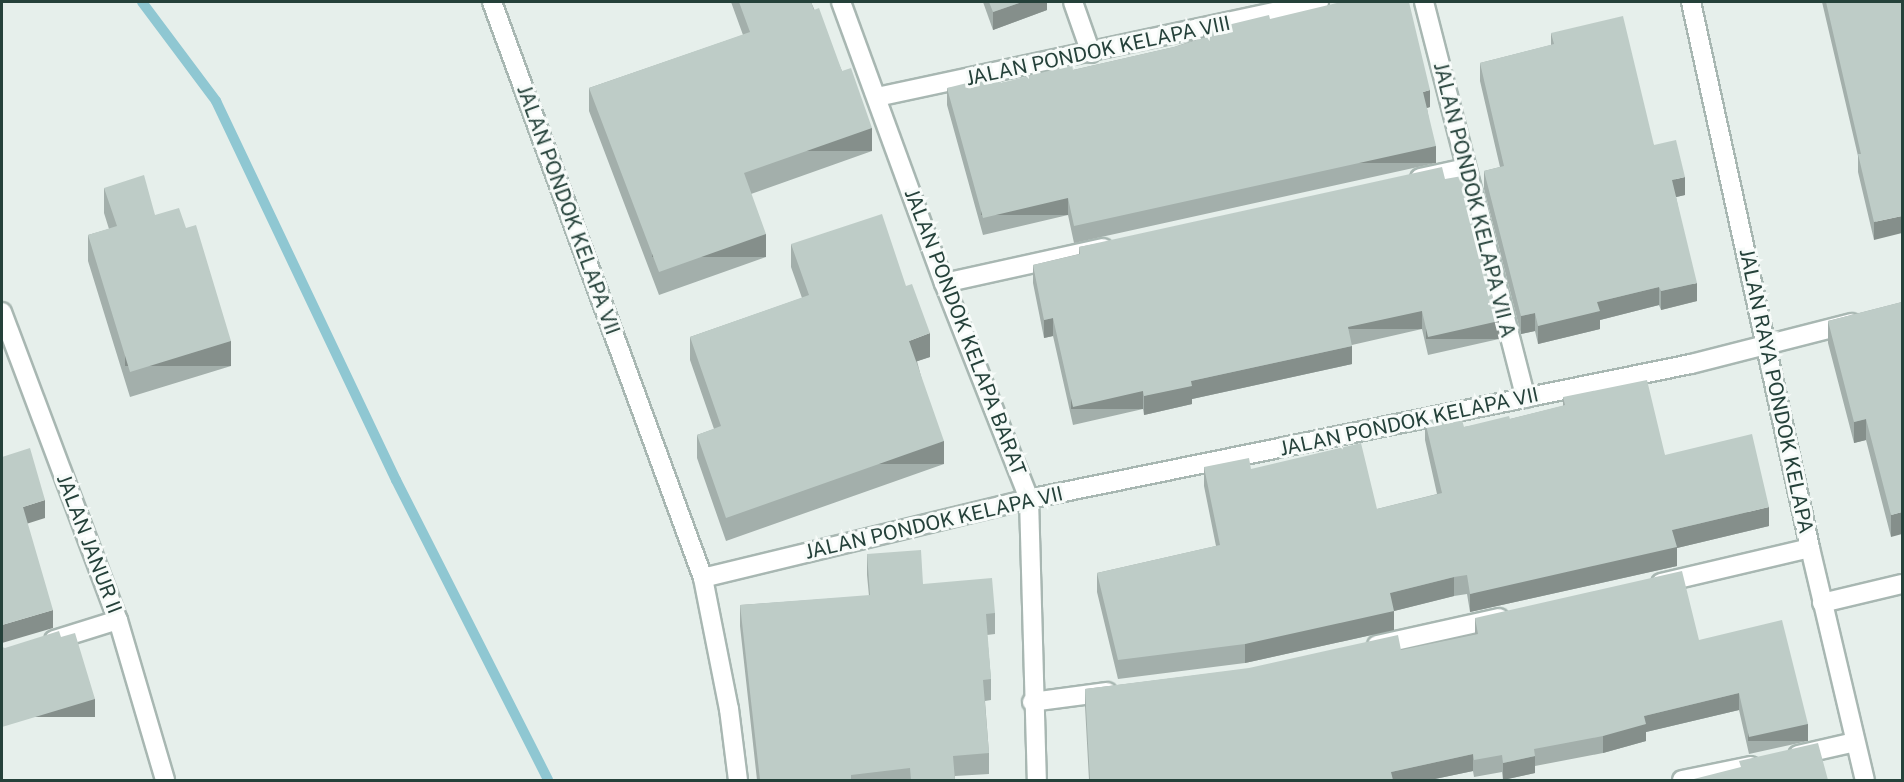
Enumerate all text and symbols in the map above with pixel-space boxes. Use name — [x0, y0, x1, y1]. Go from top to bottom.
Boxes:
street label: JALAN PONDOK KELAPA VIII — [963, 11, 1233, 91]
street label: JALAN PONDOK KELAPA VII A — [1428, 60, 1520, 340]
street label: JALAN PONDOK KELAPA VII — [511, 82, 625, 338]
street label: JALAN PONDOK KELAPA BARAT — [899, 185, 1031, 479]
street label: JALAN RAYA PONDOK KELAPA — [1734, 246, 1818, 536]
street label: JALAN PONDOK KELAPA VII — [1277, 383, 1541, 461]
street label: JALAN JANUR II — [51, 471, 127, 617]
street label: JALAN PONDOK KELAPA VII — [802, 482, 1066, 564]

